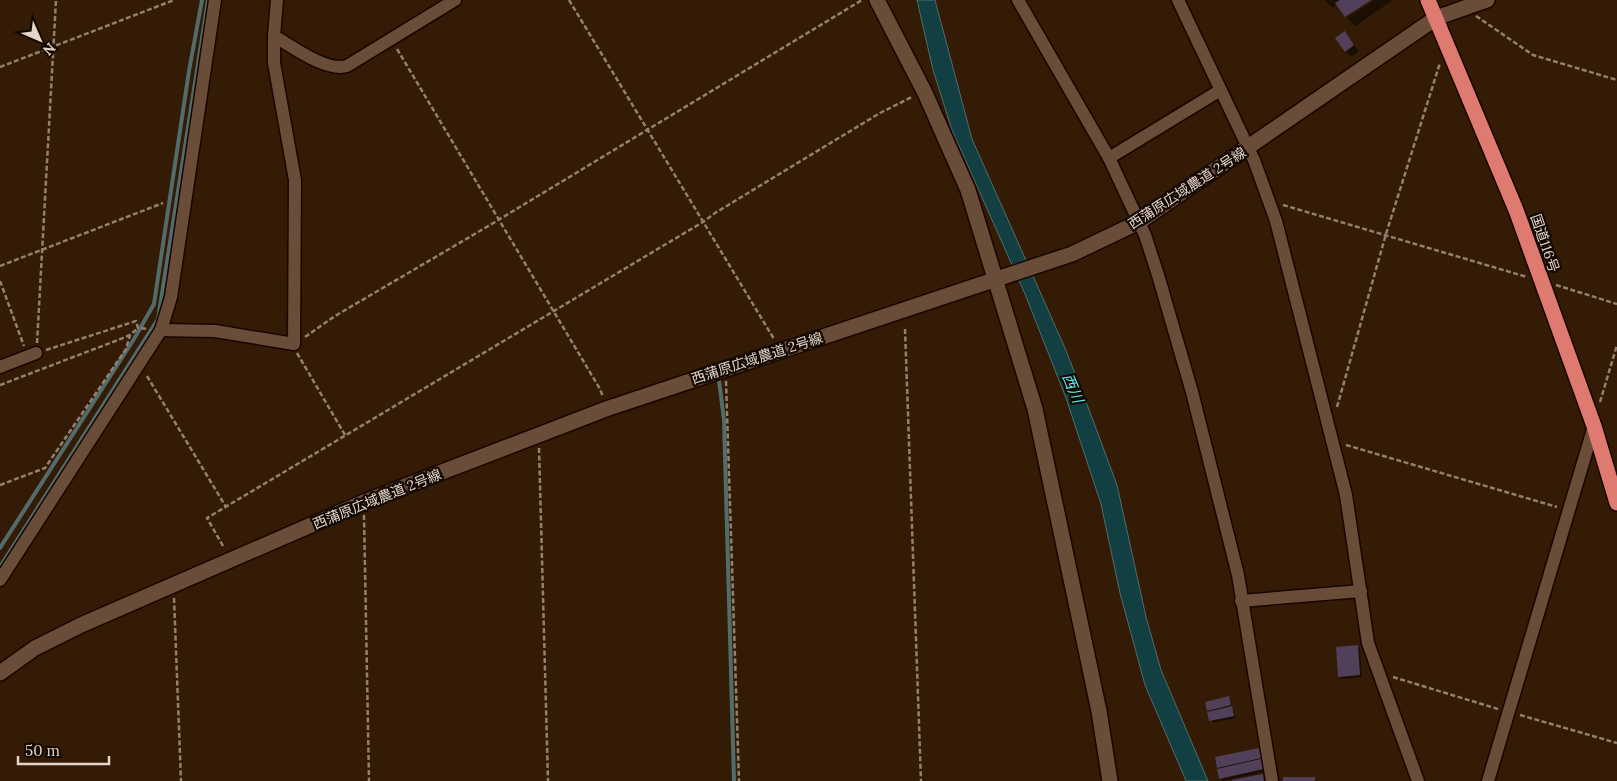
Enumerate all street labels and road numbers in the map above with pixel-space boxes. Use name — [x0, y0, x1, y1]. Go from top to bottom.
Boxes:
street label: 西蒲原広域農道 2号線 — [1125, 143, 1249, 233]
street label: 国道116号 — [1527, 212, 1563, 274]
street label: 西蒲原広域農道 2号線 — [689, 328, 825, 388]
street label: 西蒲原広域農道 2号線 — [310, 465, 444, 533]

